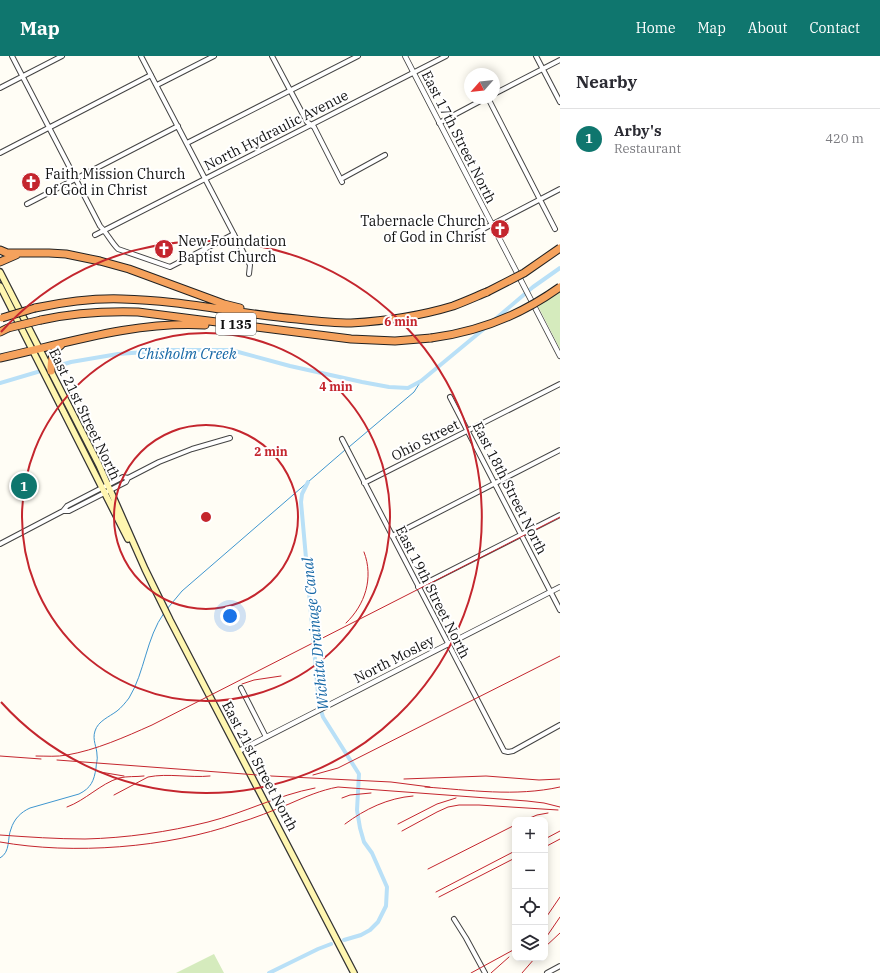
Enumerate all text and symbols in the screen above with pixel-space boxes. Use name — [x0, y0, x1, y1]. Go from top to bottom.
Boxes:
text: Map — [20, 16, 60, 40]
text: Home — [636, 19, 675, 37]
text: Map — [697, 19, 726, 37]
text: About — [748, 19, 787, 37]
text: Contact — [809, 19, 860, 37]
street label: East 17th Street North — [418, 68, 500, 207]
north arrow — [464, 68, 500, 104]
text: Nearby — [576, 71, 637, 93]
street label: North Hydraulic Avenue — [201, 86, 351, 174]
text: Arby's — [614, 121, 662, 140]
text: 1 — [585, 130, 593, 147]
text: 420 m — [825, 130, 864, 147]
text: Restaurant — [614, 140, 681, 157]
place label: Faith Mission Church of God in Christ — [45, 165, 186, 199]
church icon: Faith Mission Church of God in Christ — [20, 171, 42, 193]
place label: Tabernacle Church of God in Christ — [360, 212, 486, 246]
church icon: Tabernacle Church of God in Christ — [489, 218, 511, 240]
place label: New Foundation Baptist Church — [178, 232, 286, 266]
church icon: New Foundation Baptist Church — [153, 238, 175, 260]
road number: I 135 — [216, 313, 256, 335]
text: 6 min — [384, 314, 418, 329]
water label: Chisholm Creek — [137, 344, 237, 363]
street label: East 21st Street North — [45, 345, 125, 483]
text: 4 min — [319, 379, 353, 394]
street label: Ohio Street — [388, 415, 462, 465]
street label: East 18th Street North — [469, 419, 551, 558]
text: 2 min — [254, 444, 288, 459]
pin: 1 — [11, 471, 37, 501]
centre of rings — [199, 510, 213, 524]
street label: East 19th Street North — [392, 523, 474, 662]
water label: Wichita Drainage Canal — [297, 556, 332, 711]
your location — [220, 606, 240, 626]
street label: North Mosley — [351, 631, 438, 687]
street label: East 21st Street North — [218, 698, 302, 834]
map controls — [512, 817, 548, 961]
button: + — [512, 817, 548, 853]
button: − — [512, 853, 548, 889]
button: locate — [512, 889, 548, 925]
button: layers — [512, 925, 548, 961]

